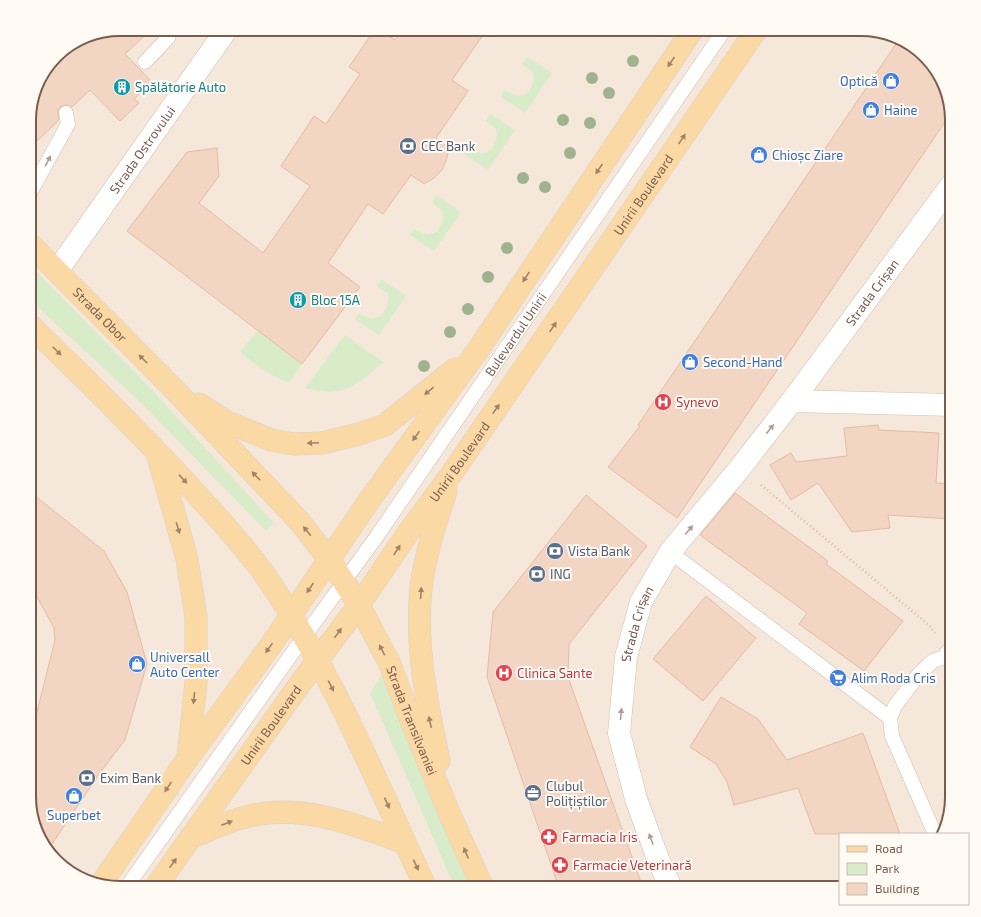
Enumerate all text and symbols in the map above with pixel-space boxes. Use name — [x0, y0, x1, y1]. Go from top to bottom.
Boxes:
one-way arrow — [668, 56, 675, 67]
shop icon: Optică — [881, 71, 901, 91]
place label: Optică — [840, 73, 878, 89]
building icon: Spălătorie Auto — [112, 77, 132, 97]
place label: Spălătorie Auto — [135, 79, 226, 95]
shop icon: Haine — [861, 100, 881, 120]
place label: Haine — [884, 102, 918, 118]
street label: Strada Ostrovului — [106, 103, 178, 197]
one-way arrow — [678, 134, 686, 144]
bank icon: CEC Bank — [398, 136, 418, 156]
place label: CEC Bank — [421, 138, 476, 154]
shop icon: Chioșc Ziare — [749, 145, 769, 165]
place label: Chioșc Ziare — [772, 147, 843, 164]
street label: Unirii Boulevard — [610, 151, 676, 238]
one-way arrow — [44, 155, 51, 167]
one-way arrow — [595, 164, 603, 175]
street label: Strada Crișan — [842, 256, 902, 329]
one-way arrow — [522, 272, 530, 282]
street label: Strada Obor — [70, 284, 131, 345]
street label: Bulevardul Unirii — [481, 289, 550, 379]
building icon: Bloc 15A — [288, 290, 308, 310]
place label: Bloc 15A — [311, 292, 360, 308]
one-way arrow — [549, 322, 557, 332]
one-way arrow — [52, 346, 62, 356]
shop icon: Second-Hand — [680, 352, 700, 372]
one-way arrow — [138, 354, 148, 364]
place label: Second-Hand — [703, 354, 783, 370]
one-way arrow — [423, 386, 434, 395]
hospital icon: Synevo — [653, 392, 673, 412]
place label: Synevo — [676, 394, 719, 410]
one-way arrow — [492, 404, 500, 414]
street label: Unirii Boulevard — [426, 418, 493, 505]
one-way arrow — [766, 424, 774, 435]
one-way arrow — [412, 430, 420, 441]
one-way arrow — [307, 440, 319, 447]
one-way arrow — [251, 471, 261, 481]
one-way arrow — [178, 474, 187, 484]
one-way arrow — [175, 523, 181, 535]
one-way arrow — [684, 525, 693, 536]
one-way arrow — [303, 526, 311, 537]
bank icon: Vista Bank — [545, 541, 565, 561]
place label: Vista Bank — [568, 543, 630, 559]
one-way arrow — [393, 545, 401, 555]
bank icon: ING — [527, 564, 547, 584]
place label: ING — [550, 566, 571, 582]
one-way arrow — [306, 583, 314, 593]
street label: Strada Crișan — [618, 583, 657, 662]
one-way arrow — [417, 587, 424, 599]
one-way arrow — [334, 628, 342, 638]
one-way arrow — [265, 642, 273, 653]
one-way arrow — [379, 644, 386, 655]
place label: Universall Auto Center — [150, 649, 220, 680]
shop icon: Universall Auto Center — [127, 654, 147, 674]
street label: Strada Transilvaniei — [383, 663, 441, 777]
hospital icon: Clinica Sante — [494, 663, 514, 683]
place label: Clinica Sante — [517, 665, 593, 681]
supermarket icon: Alim Roda Cris — [828, 668, 848, 688]
place label: Alim Roda Cris — [851, 670, 936, 686]
one-way arrow — [327, 680, 334, 692]
street label: Unirii Boulevard — [237, 682, 305, 768]
one-way arrow — [191, 692, 198, 704]
one-way arrow — [618, 708, 625, 720]
one-way arrow — [427, 716, 433, 728]
bank icon: Exim Bank — [77, 768, 97, 788]
place label: Exim Bank — [100, 770, 161, 786]
place label: Clubul Polițiștilor — [546, 778, 607, 810]
one-way arrow — [164, 782, 172, 792]
office icon: Clubul Polițiștilor — [523, 783, 543, 803]
shop icon: Superbet — [64, 786, 84, 806]
one-way arrow — [384, 798, 390, 809]
place label: Superbet — [47, 807, 101, 823]
one-way arrow — [221, 820, 233, 826]
pharmacy icon: Farmacia Iris — [539, 827, 559, 847]
place label: Farmacia Iris — [562, 829, 638, 845]
one-way arrow — [647, 832, 653, 844]
legend — [839, 833, 969, 905]
text: Road — [875, 841, 903, 855]
one-way arrow — [463, 847, 469, 858]
pharmacy icon: Farmacie Veterinară — [550, 855, 570, 875]
place label: Farmacie Veterinară — [573, 857, 692, 873]
one-way arrow — [169, 858, 177, 868]
one-way arrow — [413, 860, 419, 871]
text: Park — [875, 861, 900, 875]
text: Building — [875, 881, 920, 895]

